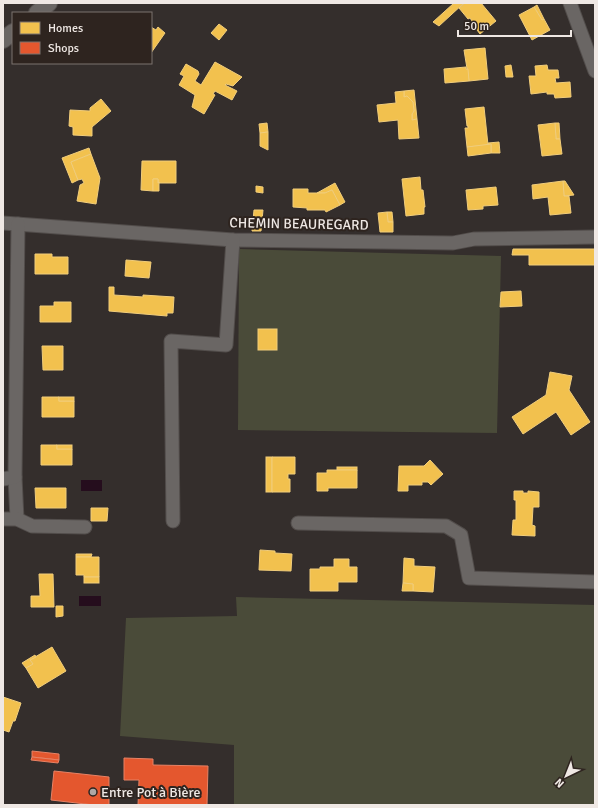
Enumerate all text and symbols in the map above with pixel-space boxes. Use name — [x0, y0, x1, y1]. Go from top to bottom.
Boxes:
legend — [12, 12, 152, 64]
scale bar — [458, 12, 571, 38]
text: 50 m — [464, 19, 489, 34]
text: Homes — [48, 21, 83, 36]
text: Shops — [48, 41, 79, 56]
street label: CHEMIN BEAUREGARD — [229, 214, 369, 234]
north arrow — [546, 756, 586, 796]
text: N — [552, 776, 567, 790]
place label: Entre Pot à Bière — [101, 784, 200, 801]
marker: Entre Pot à Bière — [88, 787, 98, 797]

